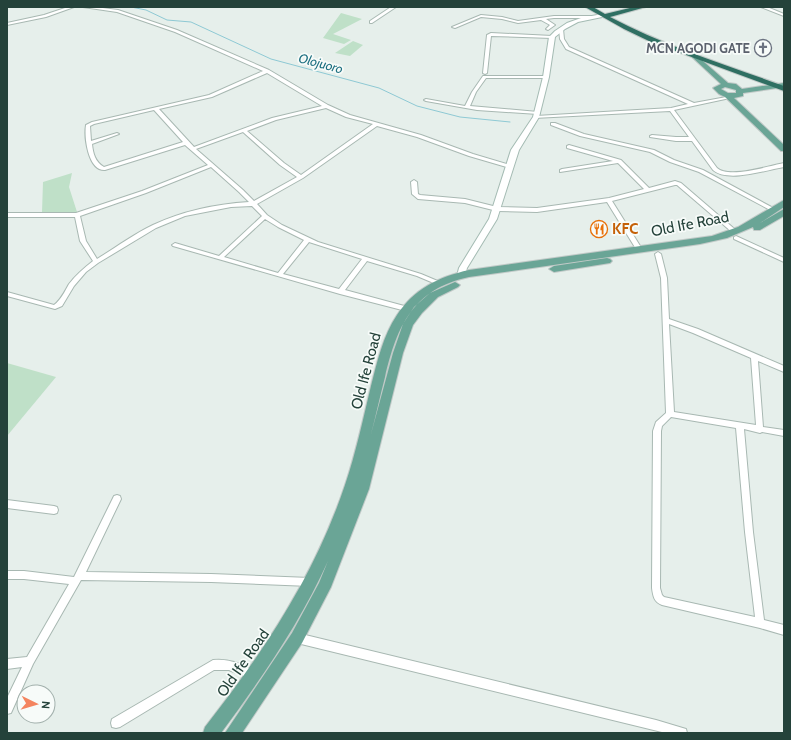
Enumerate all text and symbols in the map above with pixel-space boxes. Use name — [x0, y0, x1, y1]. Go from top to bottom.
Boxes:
church icon: MCN AGODI GATE — [753, 38, 773, 58]
place label: MCN AGODI GATE — [646, 40, 750, 56]
water label: Olojuoro — [297, 49, 345, 78]
street label: Old Ife Road — [650, 208, 730, 240]
restaurant icon: KFC — [589, 219, 609, 239]
place label: KFC — [612, 220, 638, 238]
street label: Old Ife Road — [347, 331, 385, 411]
street label: Old Ife Road — [213, 626, 273, 700]
north arrow — [16, 684, 56, 724]
text: N — [39, 700, 53, 709]

